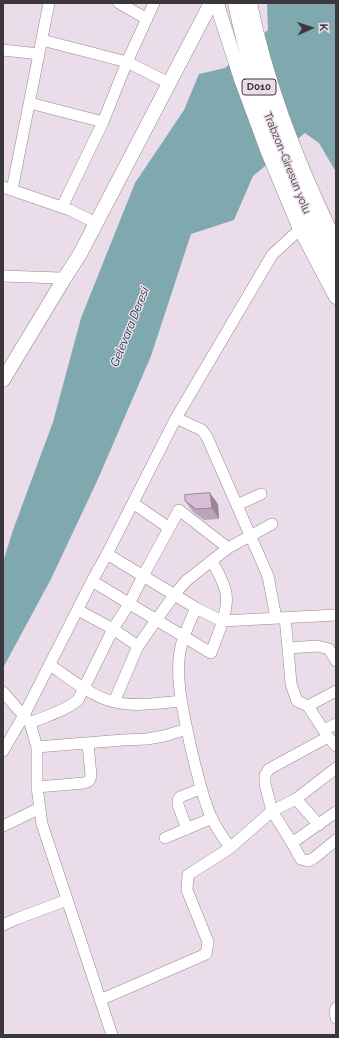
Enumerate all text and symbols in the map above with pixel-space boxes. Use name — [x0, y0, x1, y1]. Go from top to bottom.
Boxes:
north arrow — [291, 8, 331, 48]
text: K — [317, 23, 330, 31]
road number: D010 — [242, 79, 276, 95]
street label: Trabzon-Giresun yolu — [261, 110, 313, 216]
water label: Gelevara Deresi — [108, 285, 152, 369]

